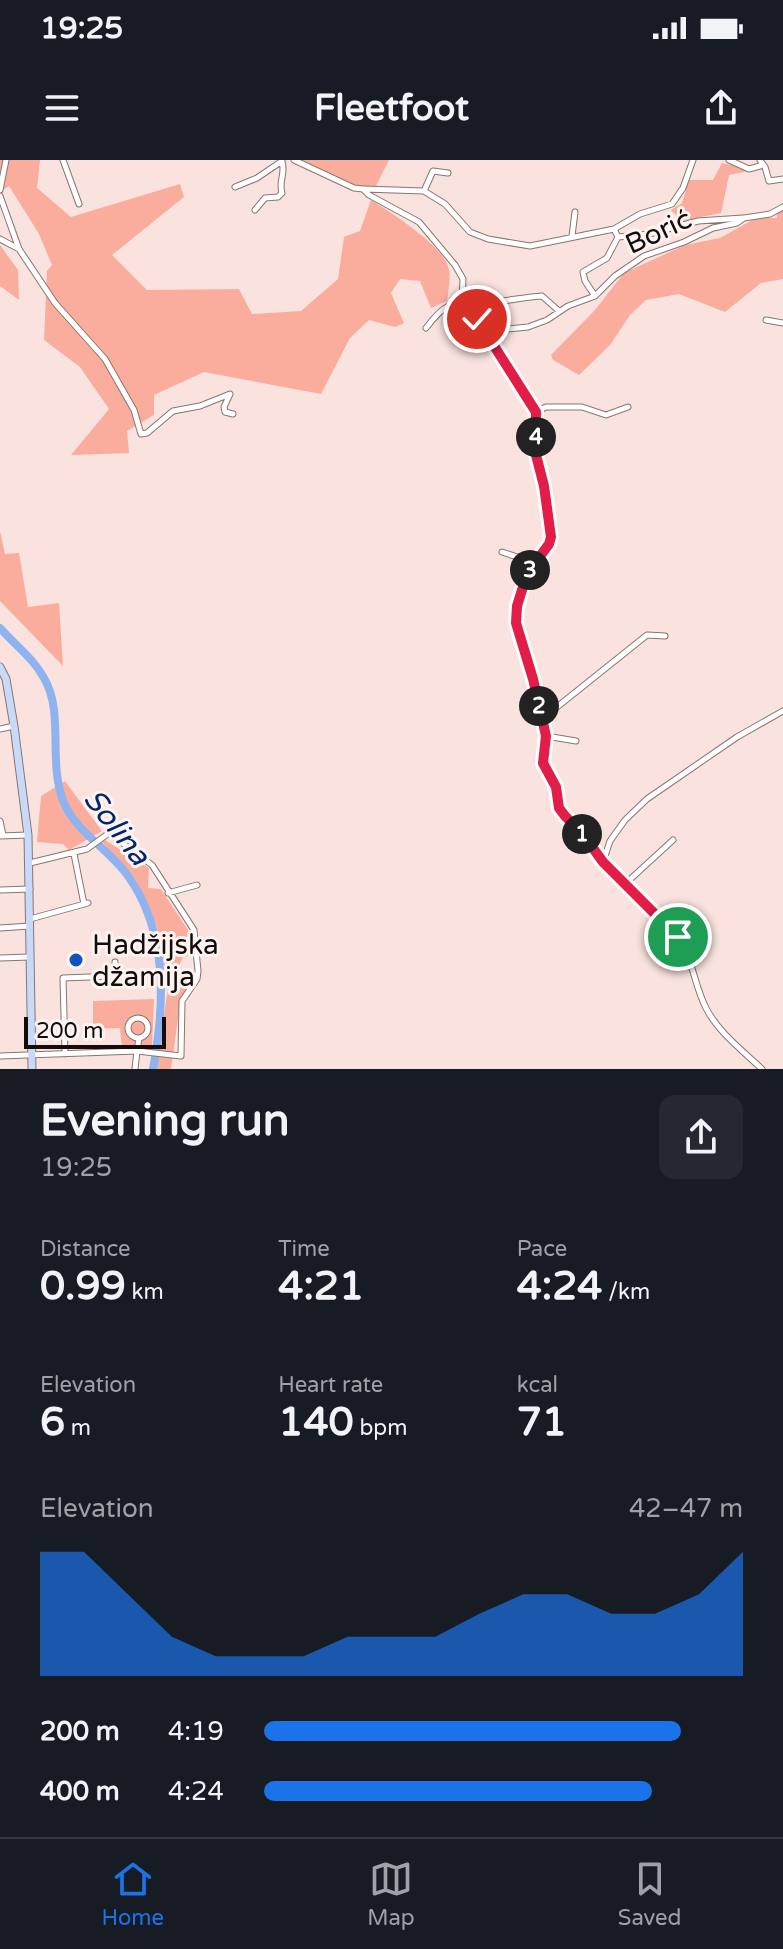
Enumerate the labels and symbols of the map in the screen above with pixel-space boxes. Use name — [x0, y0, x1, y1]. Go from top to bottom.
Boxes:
street label: Borić — [620, 202, 697, 262]
pin — [443, 285, 511, 353]
pin: 4 — [516, 417, 556, 457]
pin: 3 — [510, 550, 550, 590]
pin: 2 — [519, 686, 559, 726]
water label: Solina — [75, 782, 159, 874]
pin: 1 — [562, 814, 602, 854]
pin — [644, 903, 712, 971]
place label: Hadžijska džamija — [92, 928, 219, 994]
marker: Hadžijska džamija — [67, 951, 85, 969]
scale bar — [24, 1013, 166, 1049]

